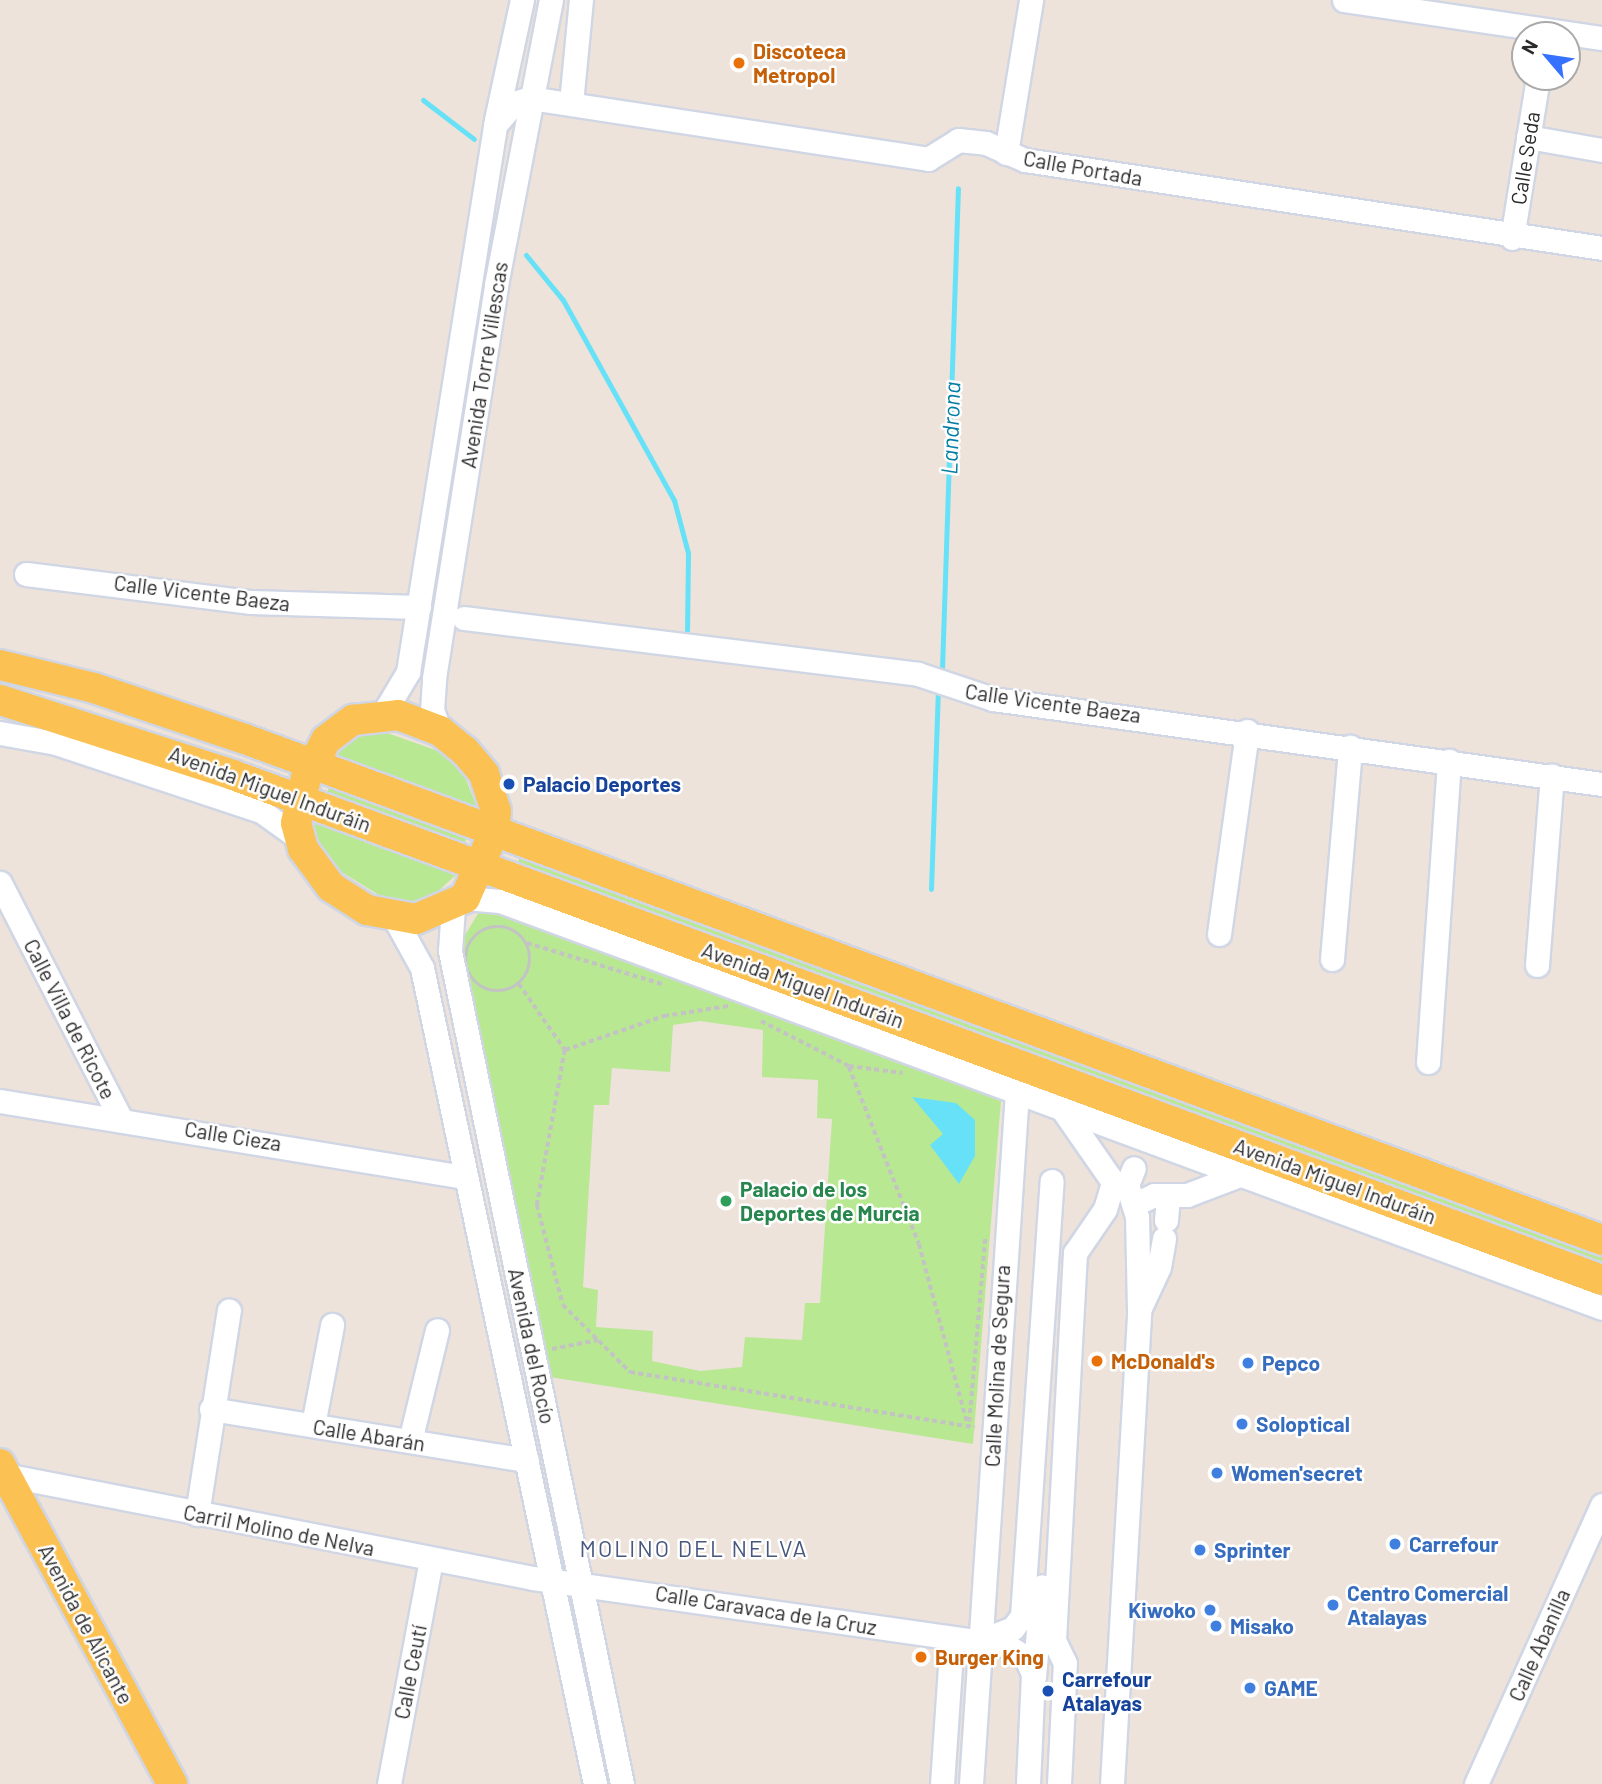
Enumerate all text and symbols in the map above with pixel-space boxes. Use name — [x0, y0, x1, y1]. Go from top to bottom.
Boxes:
north arrow — [1511, 21, 1581, 91]
text: N — [1516, 35, 1542, 58]
place label: Discoteca Metropol — [753, 38, 846, 88]
marker: Discoteca Metropol — [731, 55, 747, 71]
street label: Calle Seda — [1505, 110, 1545, 206]
street label: Calle Portada — [1022, 145, 1144, 191]
street label: Avenida Torre Villescas — [455, 260, 513, 470]
water label: Landrona — [935, 381, 965, 475]
street label: Calle Vicente Baeza — [113, 570, 291, 616]
street label: Calle Vicente Baeza — [963, 678, 1143, 728]
street label: Avenida Miguel Induráin — [165, 741, 375, 837]
place label: Palacio Deportes — [523, 771, 681, 797]
marker: Palacio Deportes — [501, 776, 517, 792]
street label: Calle Villa de Ricote — [19, 935, 121, 1103]
street label: Avenida Miguel Induráin — [698, 937, 908, 1033]
street label: Calle Cieza — [183, 1116, 283, 1156]
street label: Avenida Miguel Induráin — [1230, 1133, 1440, 1229]
place label: Palacio de los Deportes de Murcia — [740, 1176, 920, 1226]
marker: Palacio de los Deportes de Murcia — [718, 1193, 734, 1209]
street label: Calle Molina de Segura — [979, 1264, 1015, 1468]
street label: Avenida del Rocío — [503, 1266, 561, 1426]
place label: McDonald's — [1111, 1348, 1215, 1374]
place label: Pepco — [1262, 1350, 1320, 1376]
marker: McDonald's — [1089, 1353, 1105, 1369]
marker: Pepco — [1240, 1355, 1256, 1371]
place label: Soloptical — [1256, 1411, 1350, 1437]
street label: Calle Abarán — [311, 1414, 427, 1456]
marker: Soloptical — [1234, 1416, 1250, 1432]
place label: Women'secret — [1231, 1460, 1363, 1486]
marker: Women'secret — [1209, 1465, 1225, 1481]
street label: Carril Molino de Nelva — [181, 1499, 377, 1561]
place label: Carrefour — [1409, 1531, 1498, 1557]
district label: MOLINO DEL NELVA — [582, 1534, 806, 1562]
marker: Carrefour — [1387, 1536, 1403, 1552]
place label: Sprinter — [1214, 1537, 1291, 1563]
street label: Avenida de Alicante — [33, 1540, 139, 1708]
marker: Sprinter — [1192, 1542, 1208, 1558]
street label: Calle Caravaca de la Cruz — [653, 1580, 879, 1640]
place label: Centro Comercial Atalayas — [1347, 1580, 1508, 1630]
street label: Calle Abanilla — [1503, 1585, 1575, 1705]
place label: Kiwoko — [1128, 1597, 1196, 1623]
marker: Centro Comercial Atalayas — [1325, 1597, 1341, 1613]
marker: Kiwoko — [1202, 1602, 1218, 1618]
place label: Misako — [1230, 1613, 1294, 1639]
marker: Misako — [1208, 1618, 1224, 1634]
street label: Calle Ceutí — [389, 1623, 431, 1721]
place label: Burger King — [935, 1644, 1044, 1670]
marker: Burger King — [913, 1649, 929, 1665]
place label: Carrefour Atalayas — [1062, 1666, 1151, 1716]
place label: GAME — [1264, 1675, 1318, 1701]
marker: GAME — [1242, 1680, 1258, 1696]
marker: Carrefour Atalayas — [1040, 1683, 1056, 1699]

